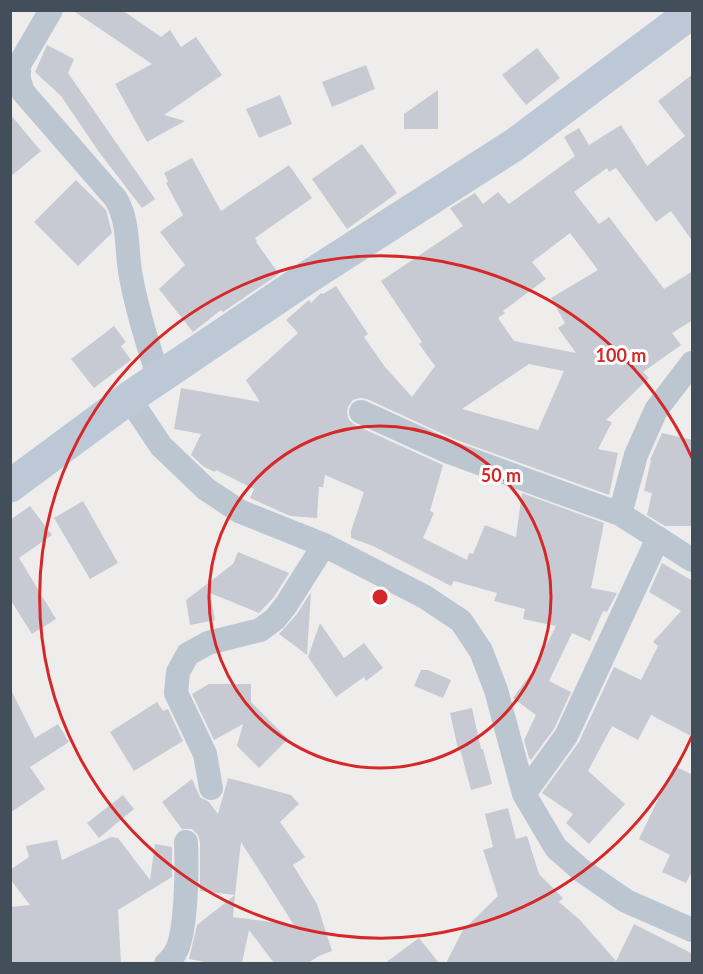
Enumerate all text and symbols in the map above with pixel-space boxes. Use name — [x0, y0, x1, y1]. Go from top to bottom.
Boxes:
text: 100 m — [596, 344, 646, 366]
text: 50 m — [481, 464, 521, 486]
centre of rings — [370, 587, 390, 607]

